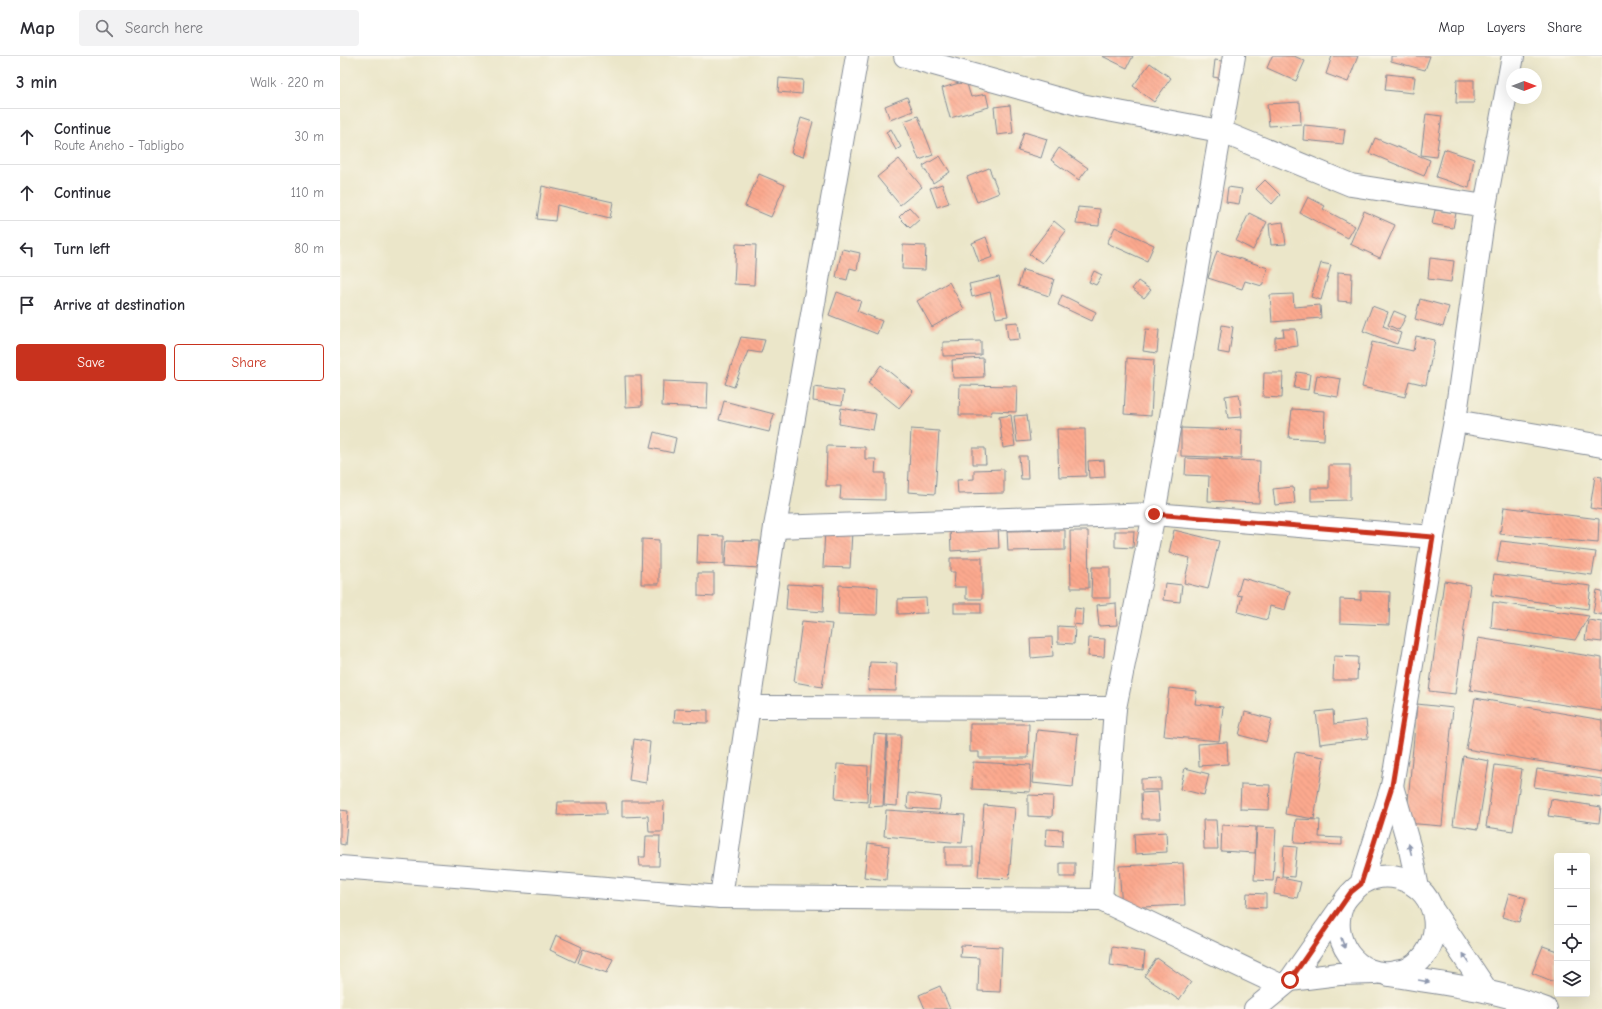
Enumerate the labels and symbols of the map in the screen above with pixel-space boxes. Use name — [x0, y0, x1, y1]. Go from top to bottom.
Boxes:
north arrow — [1506, 68, 1542, 104]
route end — [1145, 505, 1163, 523]
one-way arrow — [1407, 843, 1413, 856]
one-way arrow — [1340, 937, 1347, 949]
one-way arrow — [1462, 953, 1470, 963]
route start — [1281, 971, 1299, 989]
one-way arrow — [1418, 978, 1431, 984]

